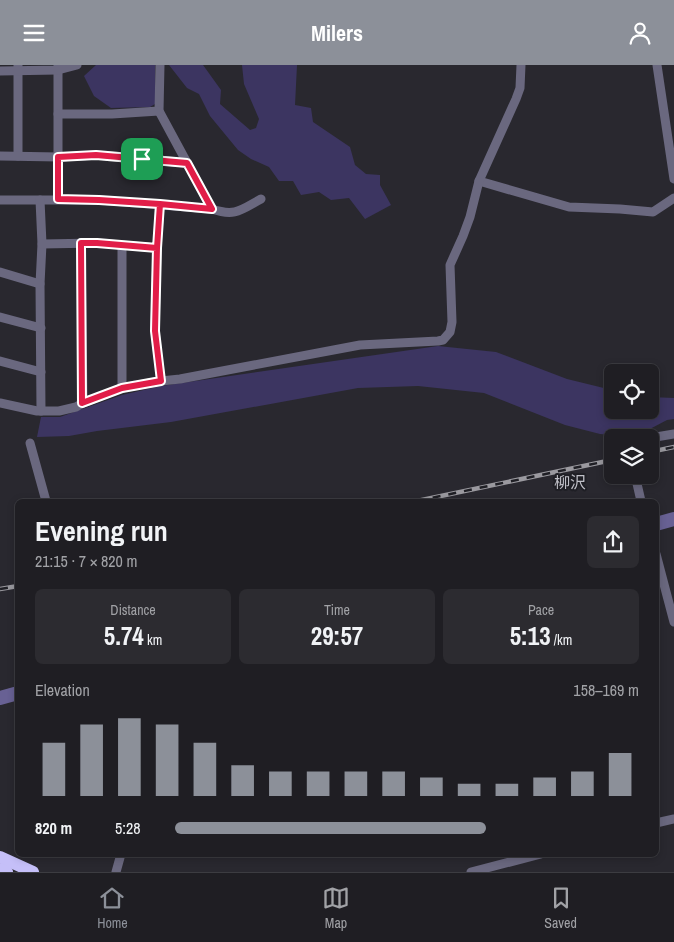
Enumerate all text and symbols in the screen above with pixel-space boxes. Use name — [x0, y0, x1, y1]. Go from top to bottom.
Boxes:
text: Milers — [311, 18, 363, 48]
icon: menu — [20, 19, 48, 47]
icon: person — [626, 19, 654, 47]
pin — [121, 138, 163, 180]
icon: arrive — [128, 145, 156, 173]
map controls — [604, 364, 659, 484]
button: locate — [604, 364, 659, 419]
button: layers — [604, 429, 659, 484]
district label: 柳沢 — [554, 471, 586, 493]
text: Evening run — [35, 512, 168, 550]
button: share — [587, 516, 639, 568]
text: 21:15 · 7 × 820 m — [35, 550, 138, 572]
text: Distance — [110, 601, 156, 619]
text: Time — [324, 601, 350, 619]
text: Pace — [528, 601, 554, 619]
text: 5.74 — [104, 619, 144, 653]
text: 29:57 — [311, 619, 363, 653]
text: 5:13 — [510, 619, 551, 653]
text: km — [144, 631, 162, 649]
text: /km — [551, 631, 572, 649]
text: Elevation — [35, 679, 90, 701]
text: 158–169 m — [573, 679, 639, 701]
text: 820 m — [35, 817, 72, 839]
text: 5:28 — [115, 817, 141, 839]
tab: Home — [97, 884, 128, 932]
tab: Map — [322, 884, 350, 932]
tab: Saved — [544, 884, 577, 932]

